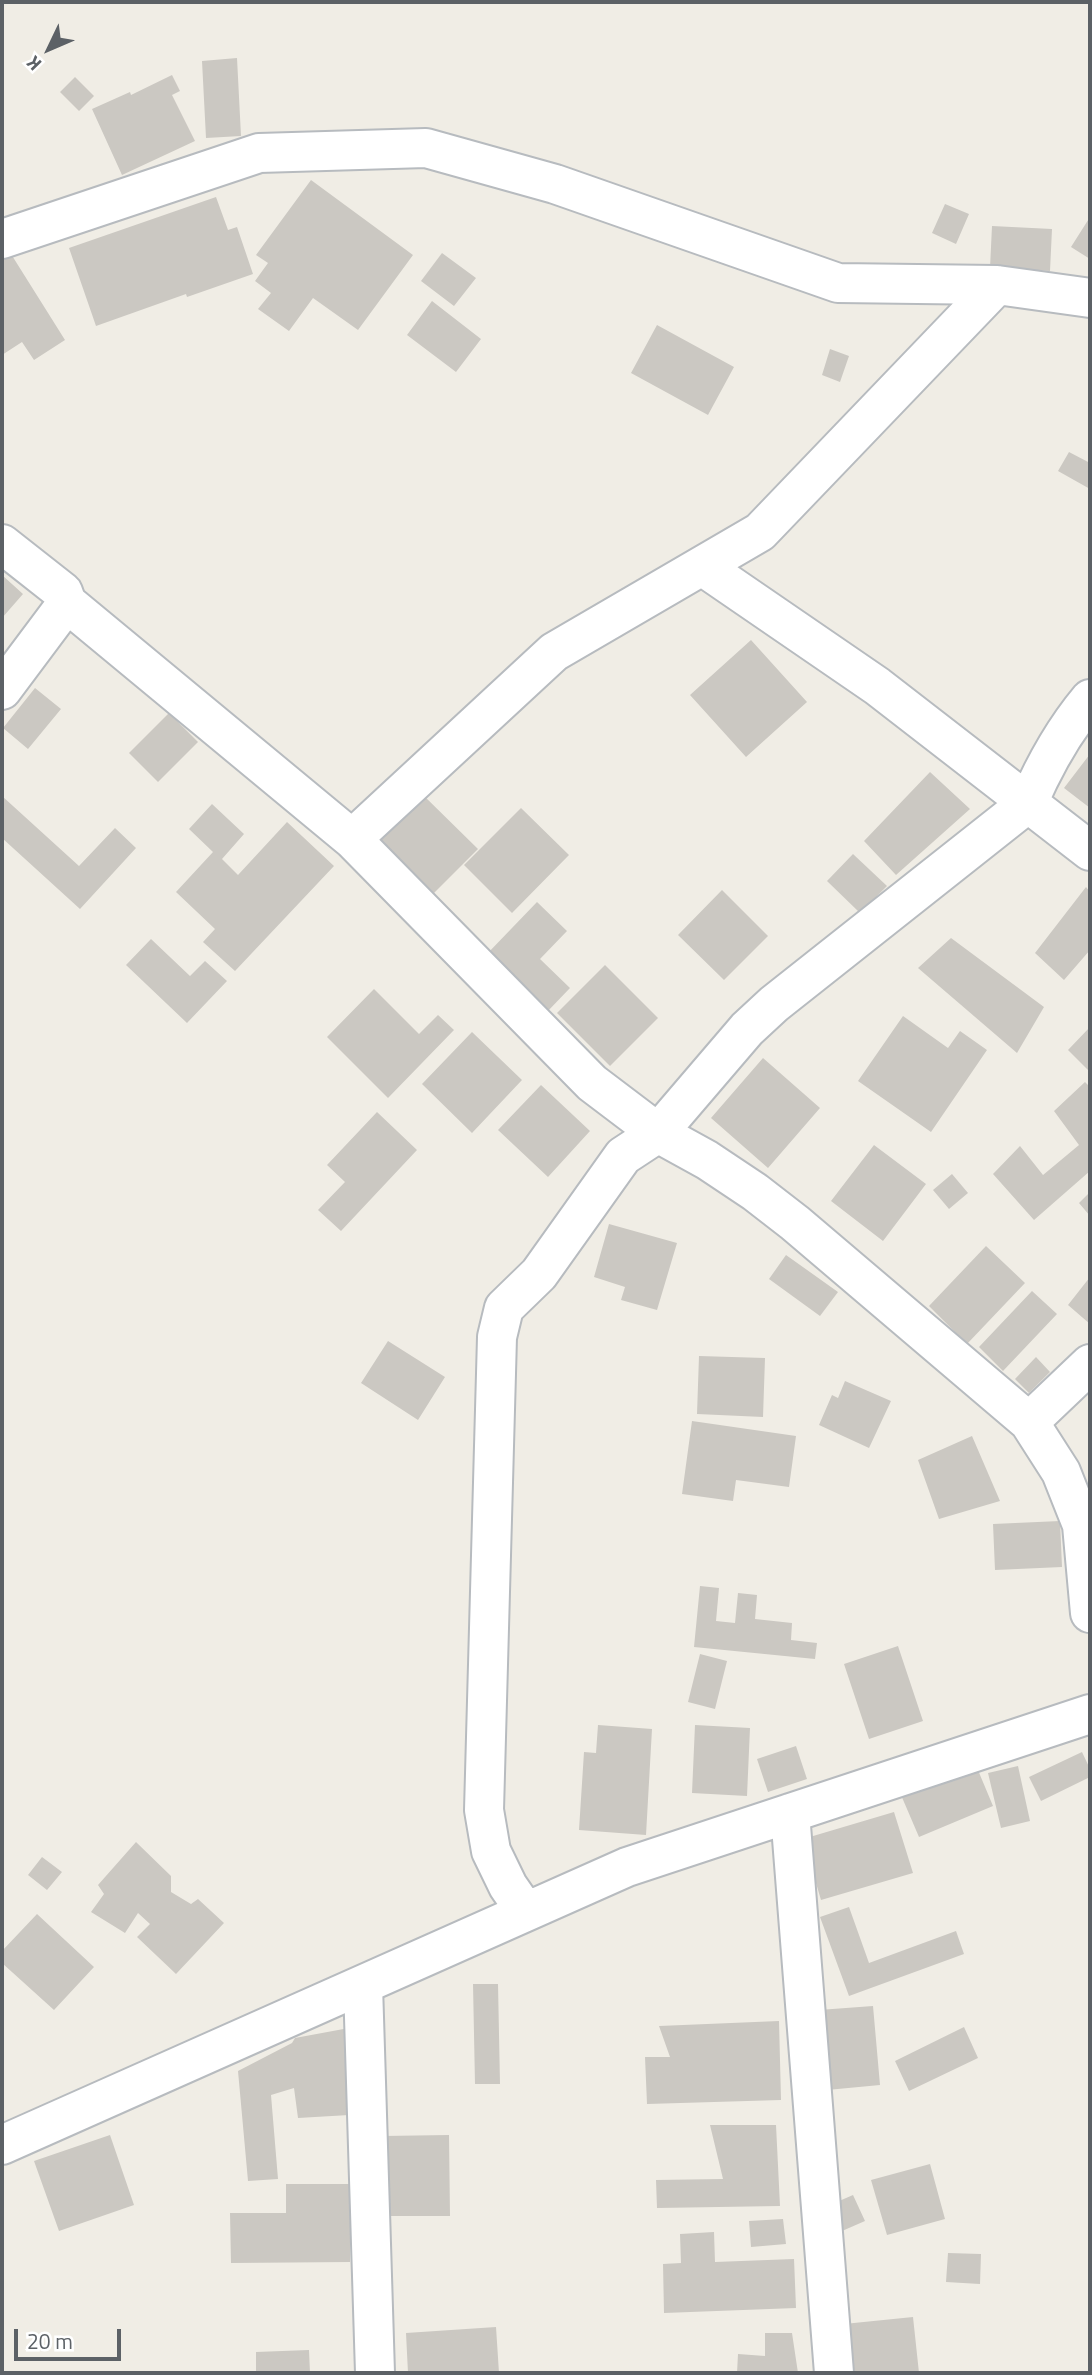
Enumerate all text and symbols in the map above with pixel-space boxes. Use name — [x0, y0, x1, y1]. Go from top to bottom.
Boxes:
north arrow — [14, 14, 84, 84]
text: K — [19, 50, 48, 78]
scale bar — [18, 2316, 124, 2360]
text: 20 m — [27, 2325, 73, 2357]

